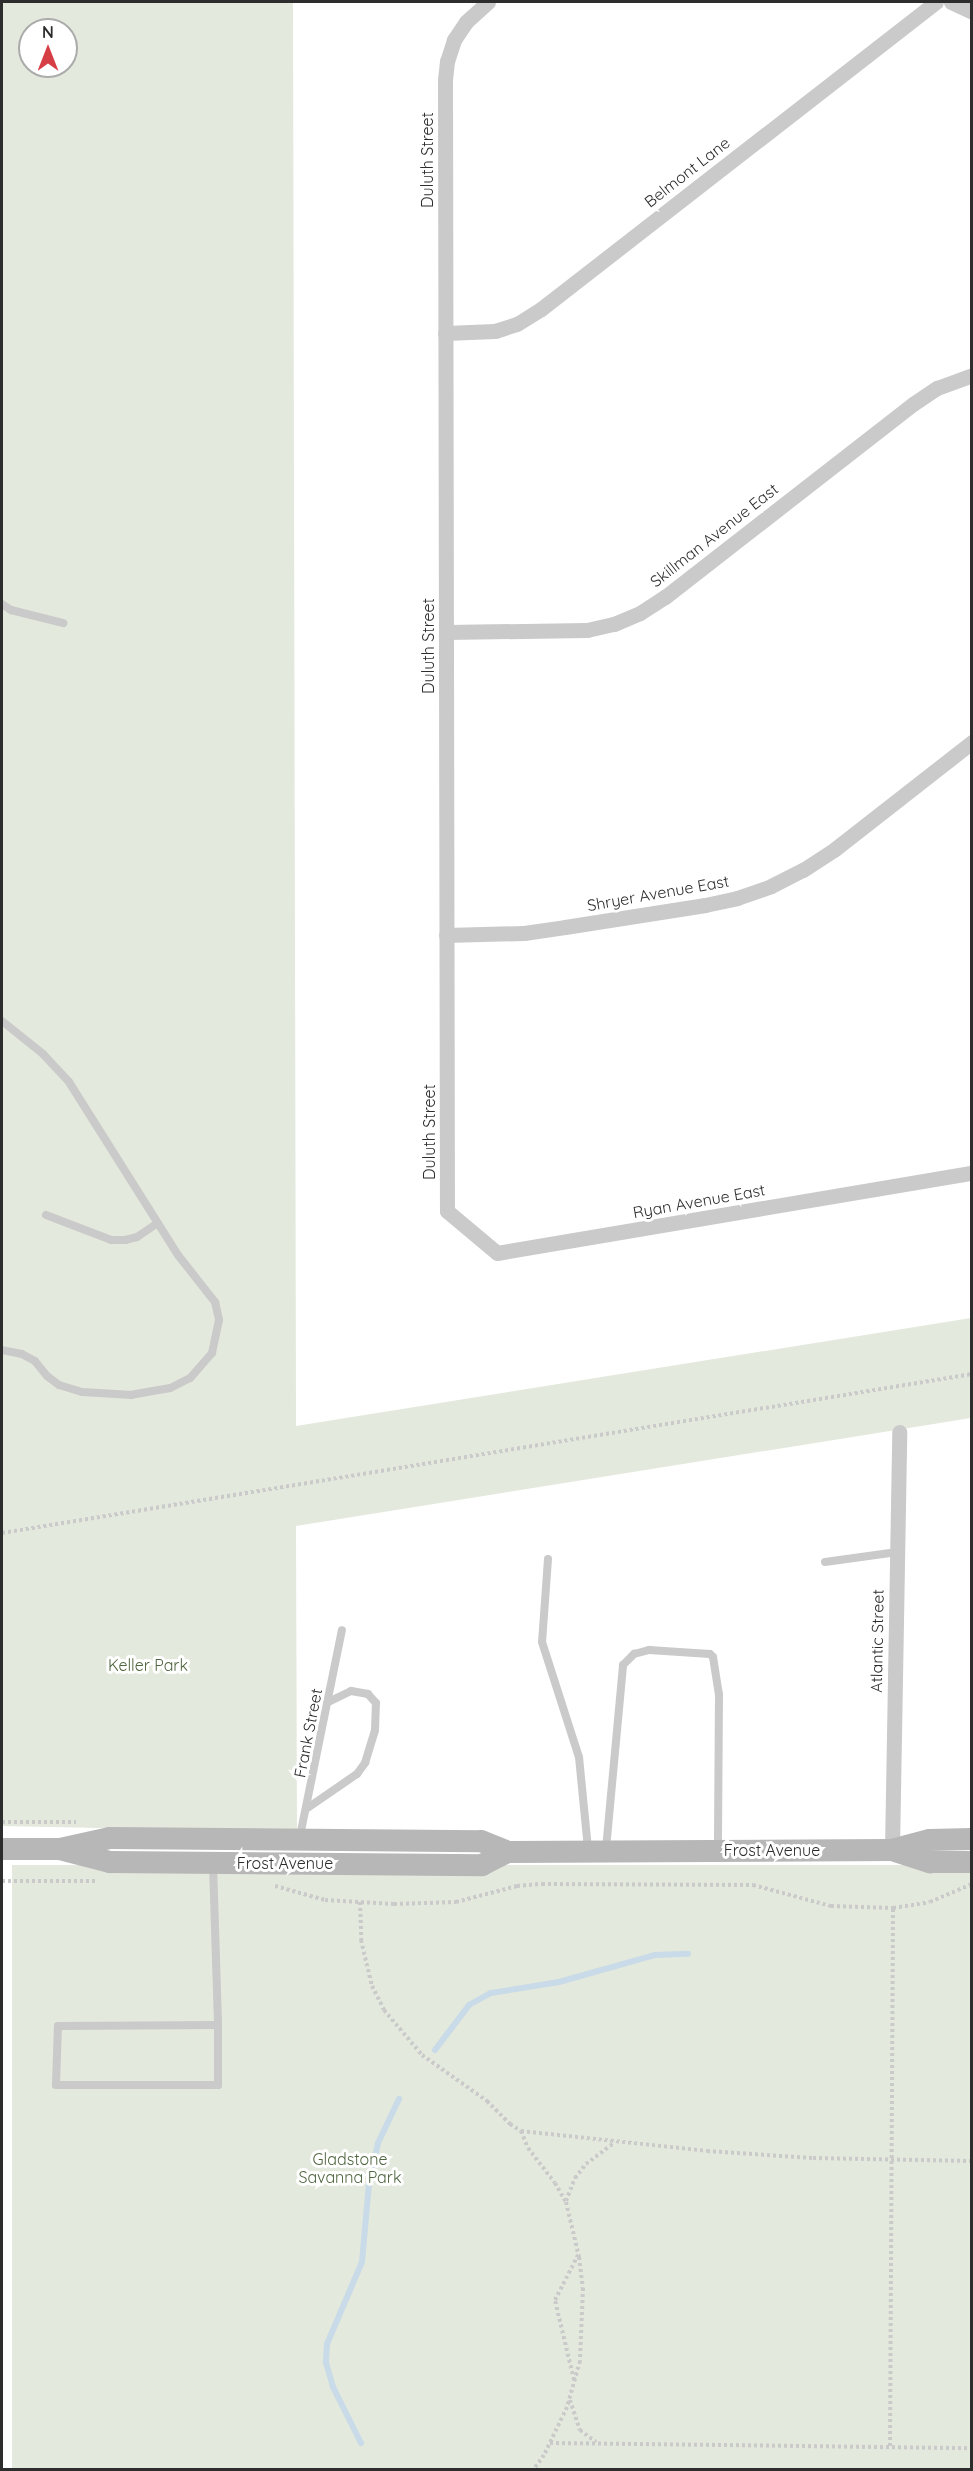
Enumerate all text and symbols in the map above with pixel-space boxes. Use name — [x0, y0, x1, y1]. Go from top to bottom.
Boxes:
north arrow — [18, 18, 78, 78]
text: N — [42, 22, 54, 42]
street label: Duluth Street — [417, 112, 437, 208]
street label: Belmont Lane — [641, 133, 733, 211]
street label: Skillman Avenue East — [646, 479, 782, 591]
street label: Duluth Street — [418, 598, 438, 694]
street label: Shryer Avenue East — [586, 871, 730, 915]
street label: Duluth Street — [419, 1084, 439, 1180]
street label: Ryan Avenue East — [631, 1180, 767, 1222]
street label: Atlantic Street — [866, 1589, 888, 1693]
park label: Keller Park — [108, 1655, 188, 1675]
street label: Frank Street — [290, 1687, 326, 1779]
street label: Frost Avenue — [724, 1840, 820, 1860]
street label: Frost Avenue — [237, 1853, 333, 1873]
park label: Gladstone Savanna Park — [298, 2149, 402, 2187]

